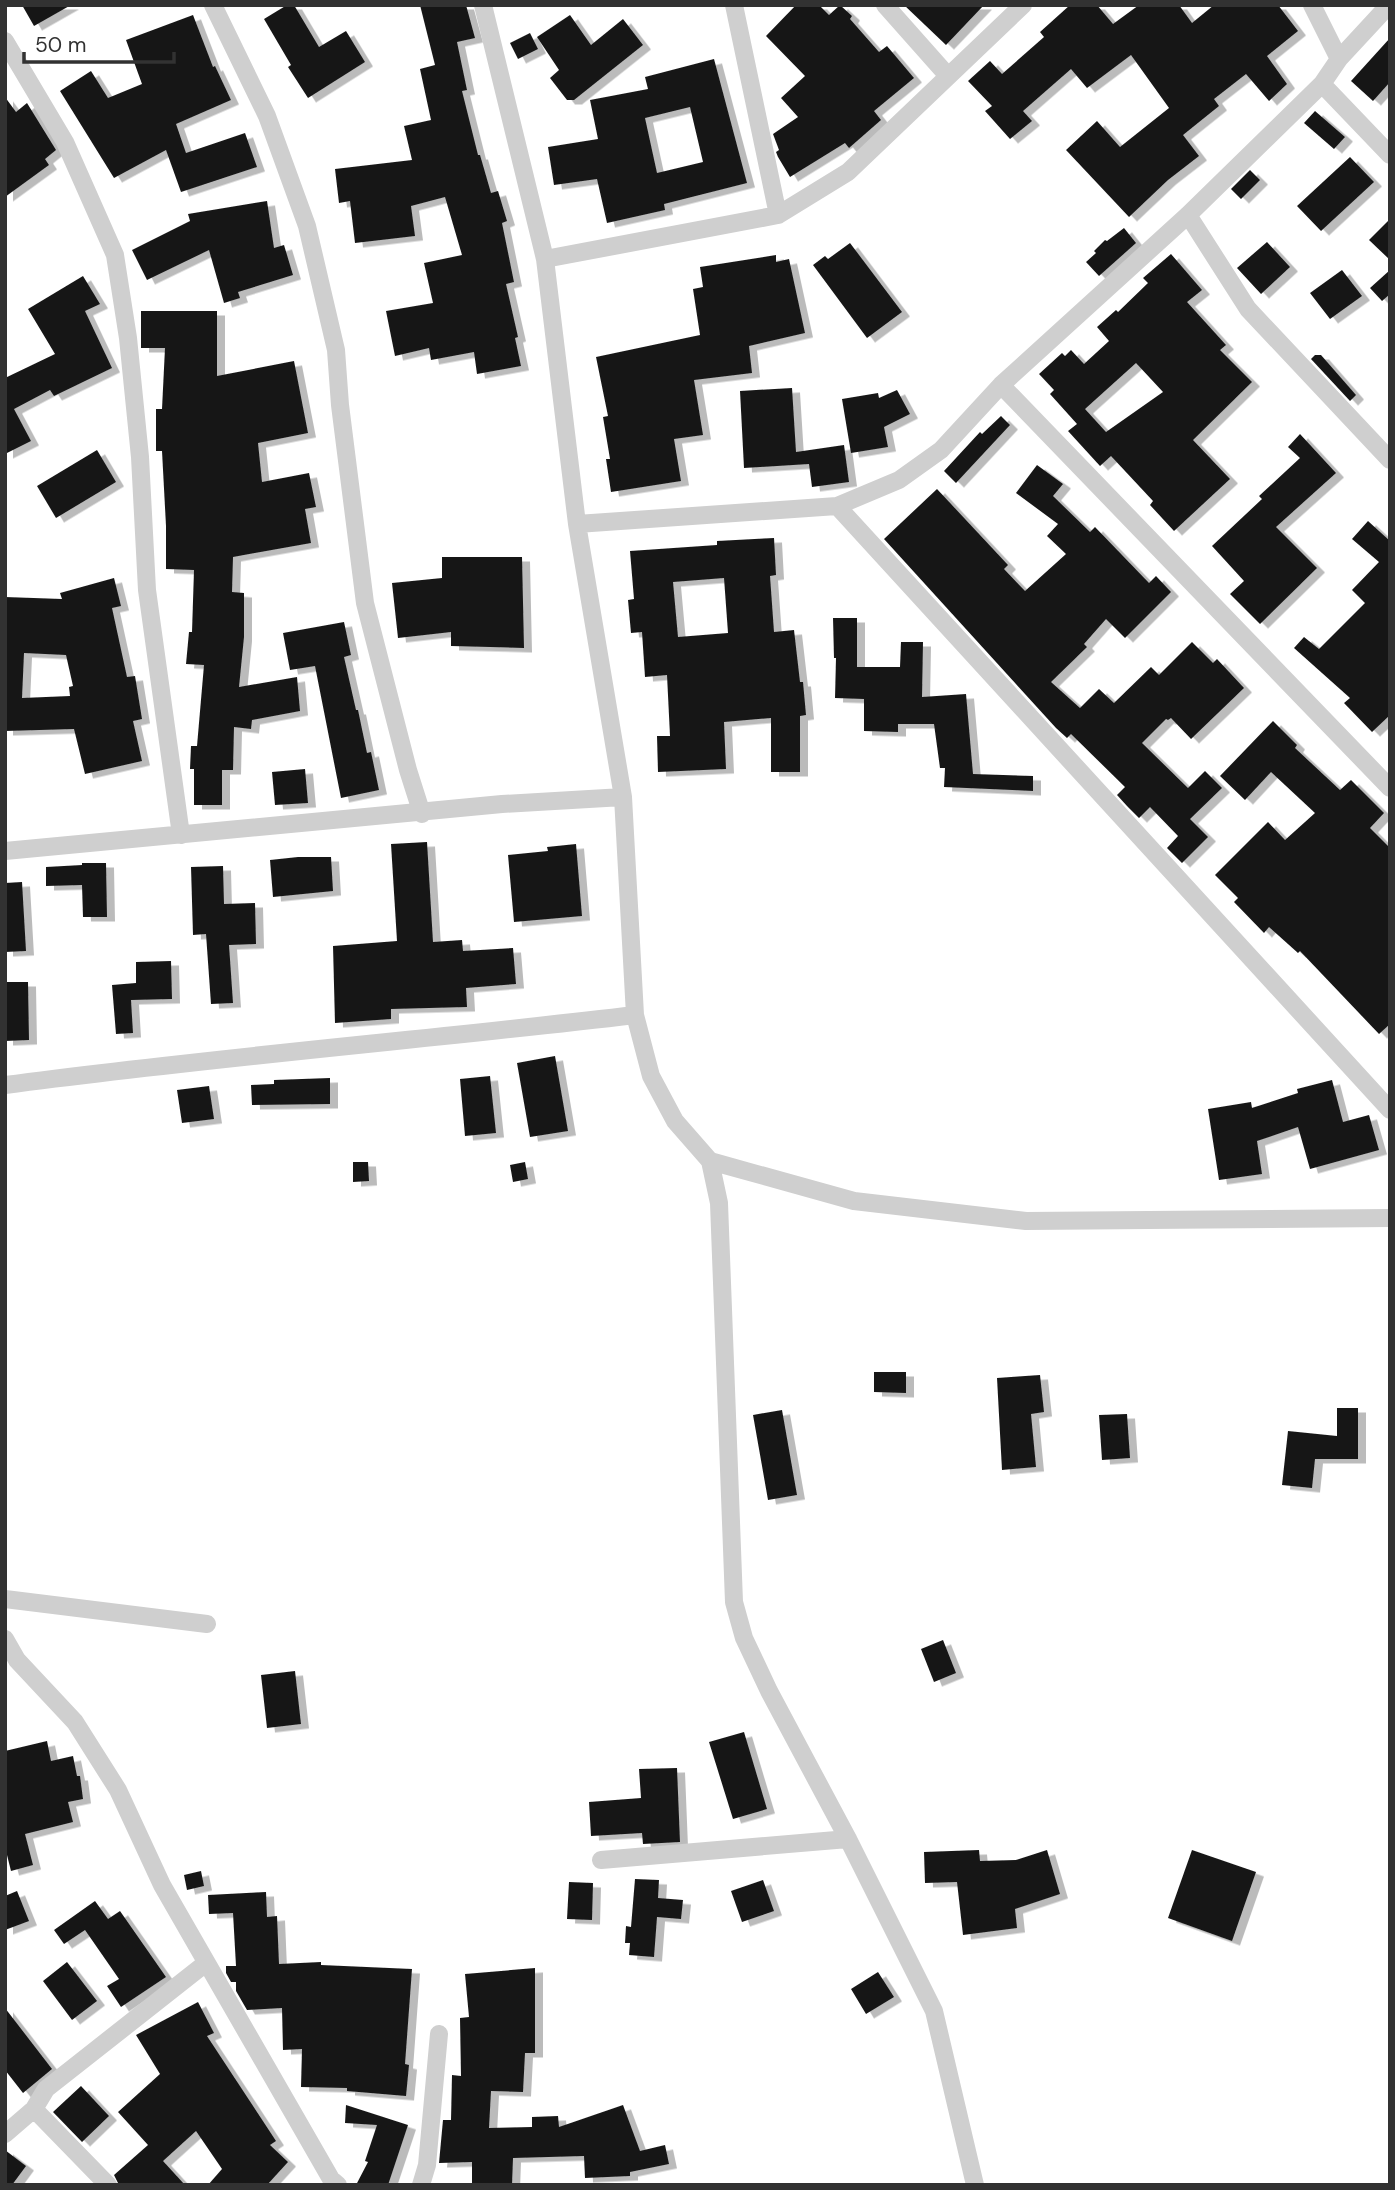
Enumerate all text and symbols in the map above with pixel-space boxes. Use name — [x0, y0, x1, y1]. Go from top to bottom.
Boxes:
scale bar — [24, 21, 175, 65]
text: 50 m — [35, 31, 86, 59]

